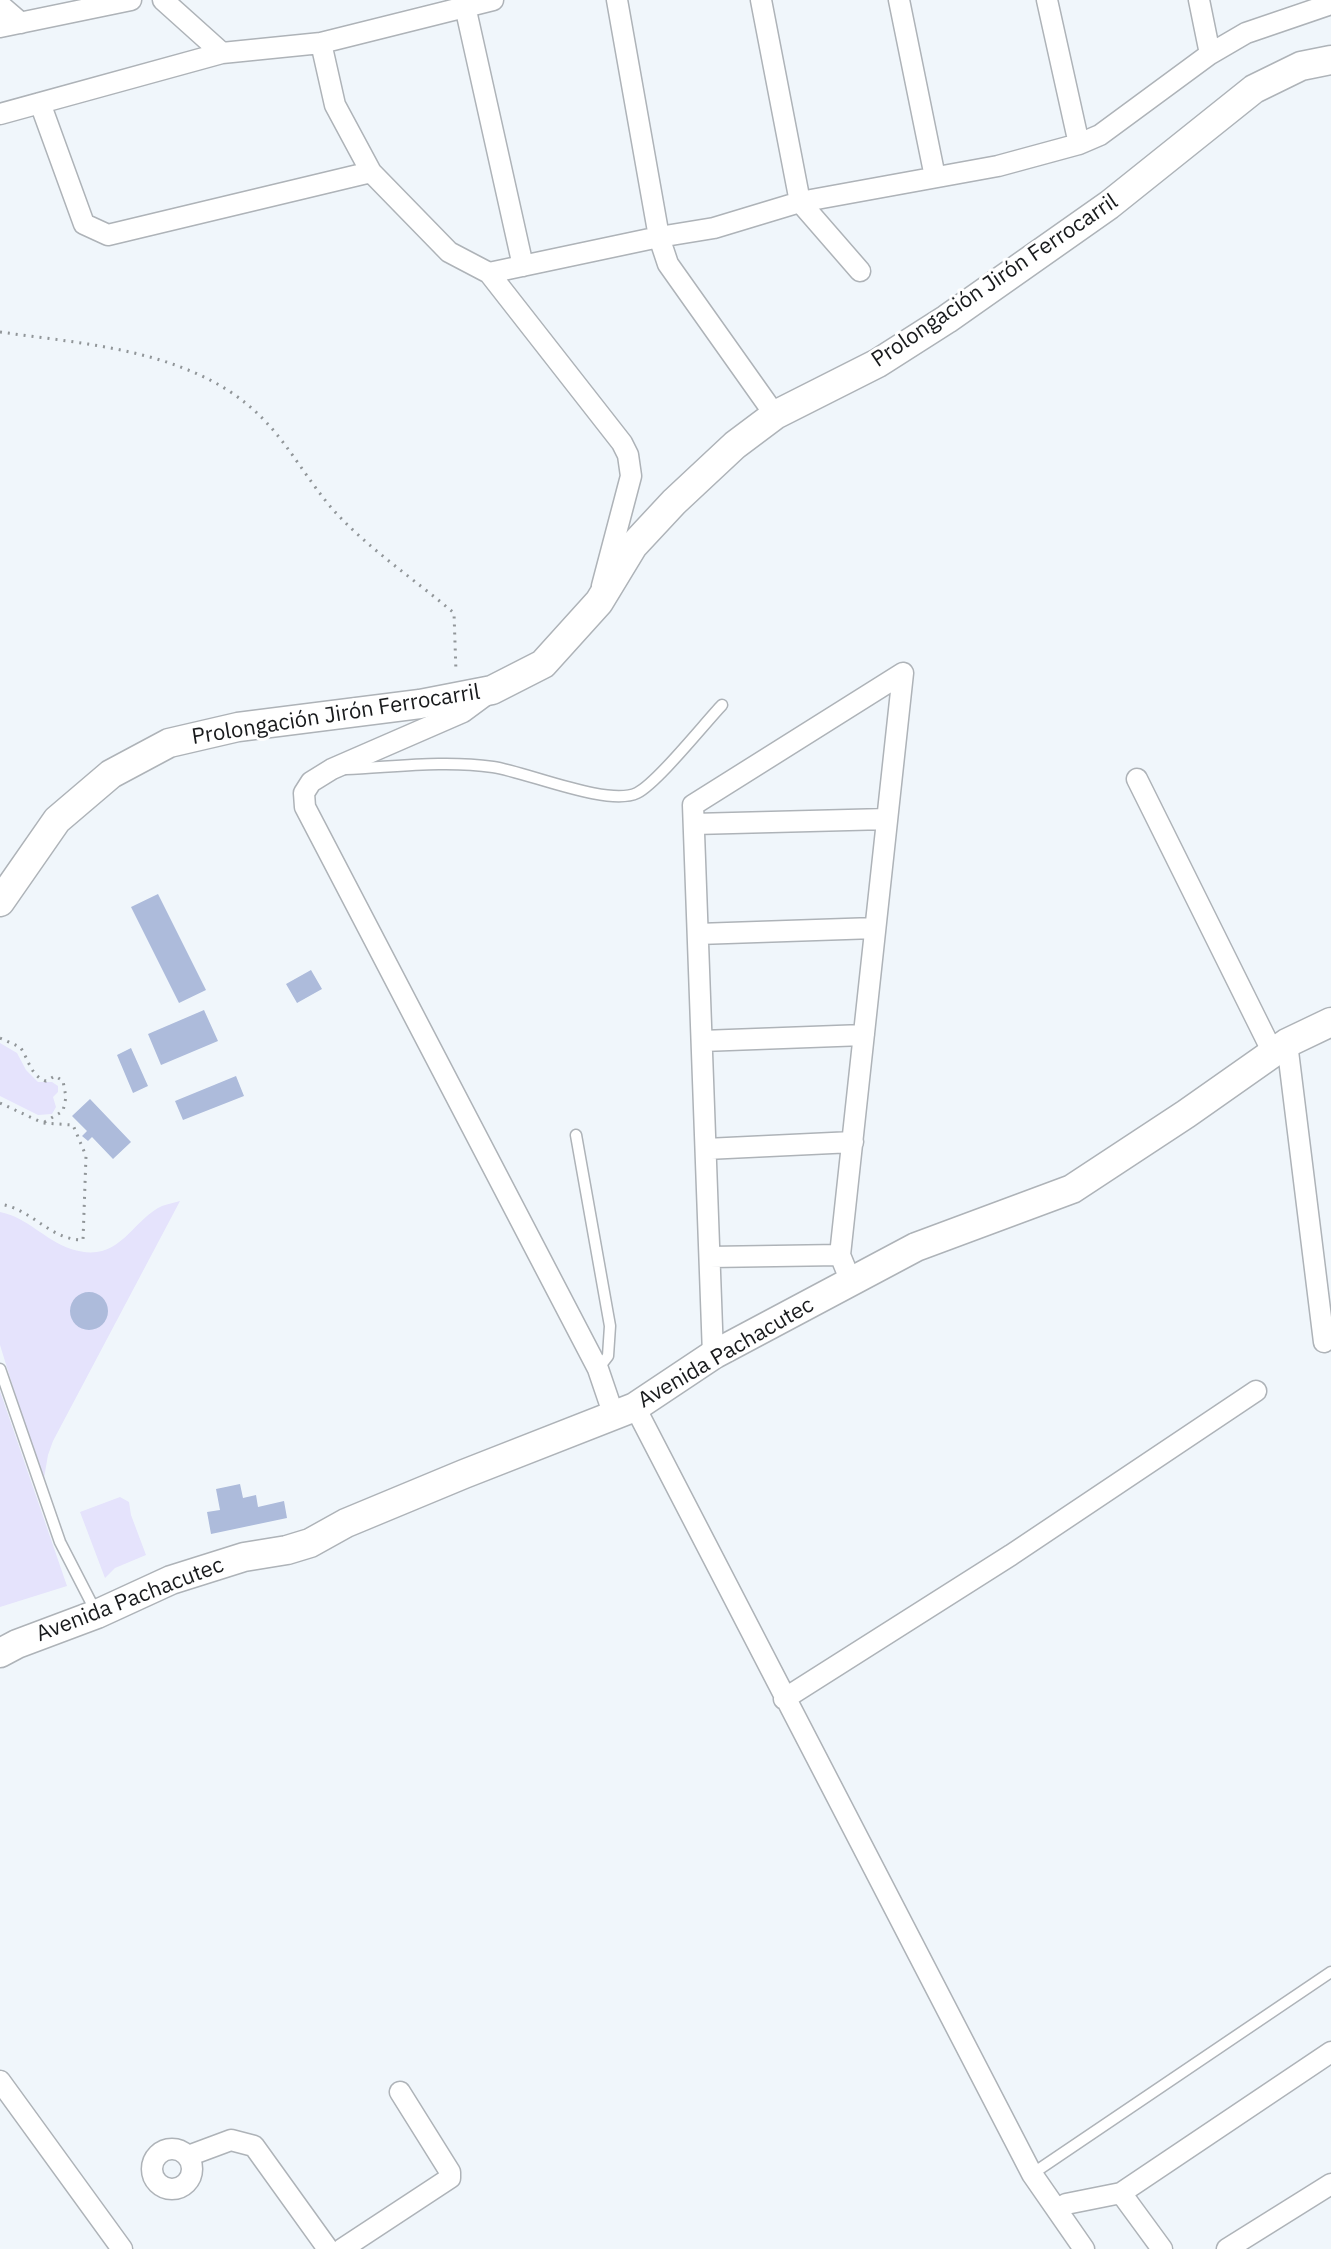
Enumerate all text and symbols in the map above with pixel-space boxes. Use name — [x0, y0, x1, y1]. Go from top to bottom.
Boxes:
street label: Prolongación Jirón Ferrocarril — [867, 189, 1123, 373]
street label: Prolongación Jirón Ferrocarril — [190, 679, 482, 751]
street label: Avenida Pachacutec — [633, 1292, 819, 1414]
street label: Avenida Pachacutec — [33, 1552, 227, 1648]

